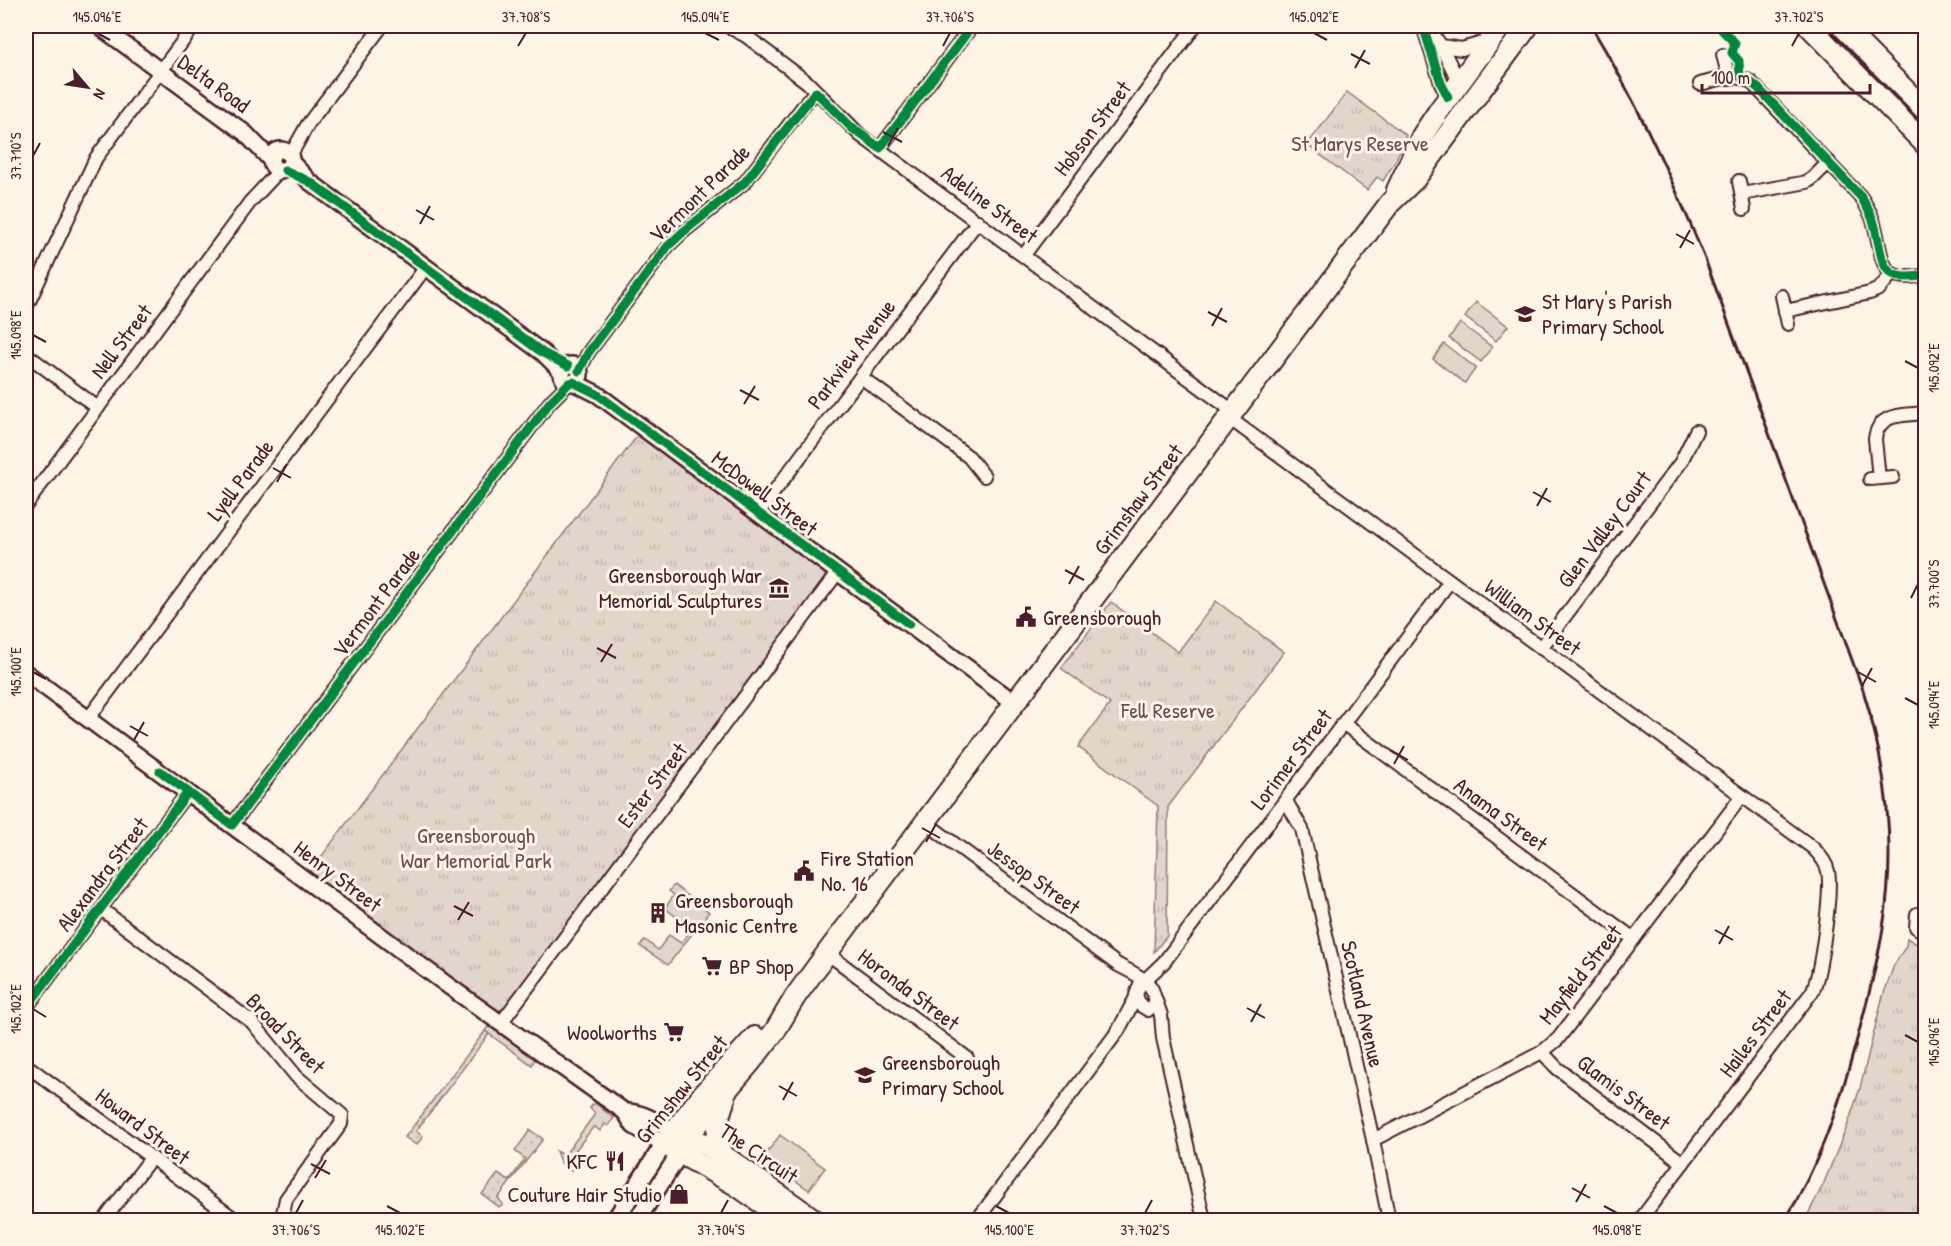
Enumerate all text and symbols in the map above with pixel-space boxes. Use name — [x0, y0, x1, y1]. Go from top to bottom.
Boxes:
text: 145.096°E — [73, 6, 122, 27]
text: 37.708°S — [502, 6, 550, 27]
text: 145.094°E — [681, 6, 730, 27]
text: 37.706°S — [926, 6, 974, 27]
text: 145.092°E — [1289, 6, 1339, 27]
text: 37.702°S — [1775, 6, 1824, 27]
street label: Delta Road — [172, 47, 256, 120]
north arrow — [57, 57, 117, 117]
scale bar — [1702, 57, 1870, 95]
text: 100 m — [1711, 65, 1750, 90]
street label: Hobson Street — [1046, 74, 1138, 182]
text: N — [88, 85, 112, 104]
park label: St Marys Reserve — [1291, 128, 1429, 158]
text: 37.710°S — [5, 132, 26, 180]
street label: Vermont Parade — [642, 137, 756, 249]
street label: Adeline Street — [936, 158, 1045, 250]
place label: St Mary's Parish Primary School — [1542, 286, 1672, 341]
street label: Parkview Avenue — [800, 293, 902, 415]
street label: Nell Street — [83, 297, 159, 384]
school or university icon: St Mary's Parish Primary School — [1513, 302, 1537, 326]
text: 145.098°E — [5, 310, 26, 360]
text: 145.092°E — [1923, 343, 1944, 393]
street label: Lyell Parade — [200, 433, 281, 527]
street label: Grimshaw Street — [1086, 437, 1190, 561]
street label: McDowell Street — [706, 443, 825, 543]
street label: Glen Valley Court — [1550, 464, 1658, 594]
street label: Vermont Parade — [325, 541, 427, 663]
place label: Greensborough War Memorial Sculptures — [599, 560, 763, 615]
text: 37.700°S — [1923, 560, 1944, 608]
street label: William Street — [1479, 572, 1588, 663]
museum icon: Greensborough War Memorial Sculptures — [767, 576, 791, 600]
place label: Greensborough — [1043, 602, 1161, 632]
public building icon: Greensborough — [1014, 605, 1038, 629]
text: 145.100°E — [5, 647, 26, 697]
text: 145.094°E — [1923, 680, 1944, 729]
park label: Fell Reserve — [1120, 695, 1215, 725]
street label: Lorimer Street — [1243, 702, 1339, 816]
street label: Ester Street — [610, 736, 694, 834]
street label: Anama Street — [1448, 770, 1554, 858]
street label: Alexandra Street — [49, 810, 155, 937]
park label: Greensborough War Memorial Park — [400, 820, 552, 875]
street label: Henry Street — [288, 833, 389, 919]
street label: Jessop Street — [981, 833, 1087, 921]
place label: Fire Station No. 16 — [820, 843, 914, 898]
public building icon: Fire Station No. 16 — [792, 859, 816, 883]
place label: Greensborough Masonic Centre — [675, 885, 798, 940]
building icon: Greensborough Masonic Centre — [646, 901, 670, 925]
street label: Mayfield Street — [1531, 917, 1629, 1030]
street label: Scotland Avenue — [1334, 938, 1392, 1070]
street label: Horonda Street — [852, 941, 966, 1037]
place label: BP Shop — [729, 951, 794, 981]
supermarket icon: BP Shop — [700, 954, 724, 978]
street label: Hailes Street — [1712, 982, 1798, 1083]
text: 145.102°E — [5, 984, 26, 1034]
street label: Broad Street — [240, 986, 333, 1080]
place label: Woolworths — [567, 1017, 657, 1047]
text: 145.096°E — [1923, 1017, 1944, 1066]
supermarket icon: Woolworths — [662, 1020, 686, 1044]
street label: Grimshaw Street — [628, 1028, 734, 1150]
place label: Greensborough Primary School — [882, 1047, 1004, 1102]
street label: Glamis Street — [1571, 1047, 1677, 1137]
school or university icon: Greensborough Primary School — [853, 1063, 877, 1087]
street label: Howard Street — [90, 1081, 197, 1172]
street label: The Circuit — [714, 1116, 804, 1190]
place label: KFC — [566, 1146, 598, 1176]
restaurant icon: KFC — [603, 1149, 627, 1173]
place label: Couture Hair Studio — [507, 1179, 662, 1209]
shop icon: Couture Hair Studio — [667, 1182, 691, 1206]
text: 37.706°S — [272, 1219, 320, 1240]
text: 145.102°E — [375, 1219, 425, 1240]
text: 37.704°S — [697, 1219, 745, 1240]
text: 145.100°E — [984, 1219, 1034, 1240]
text: 37.702°S — [1121, 1219, 1170, 1240]
text: 145.098°E — [1592, 1219, 1642, 1240]

